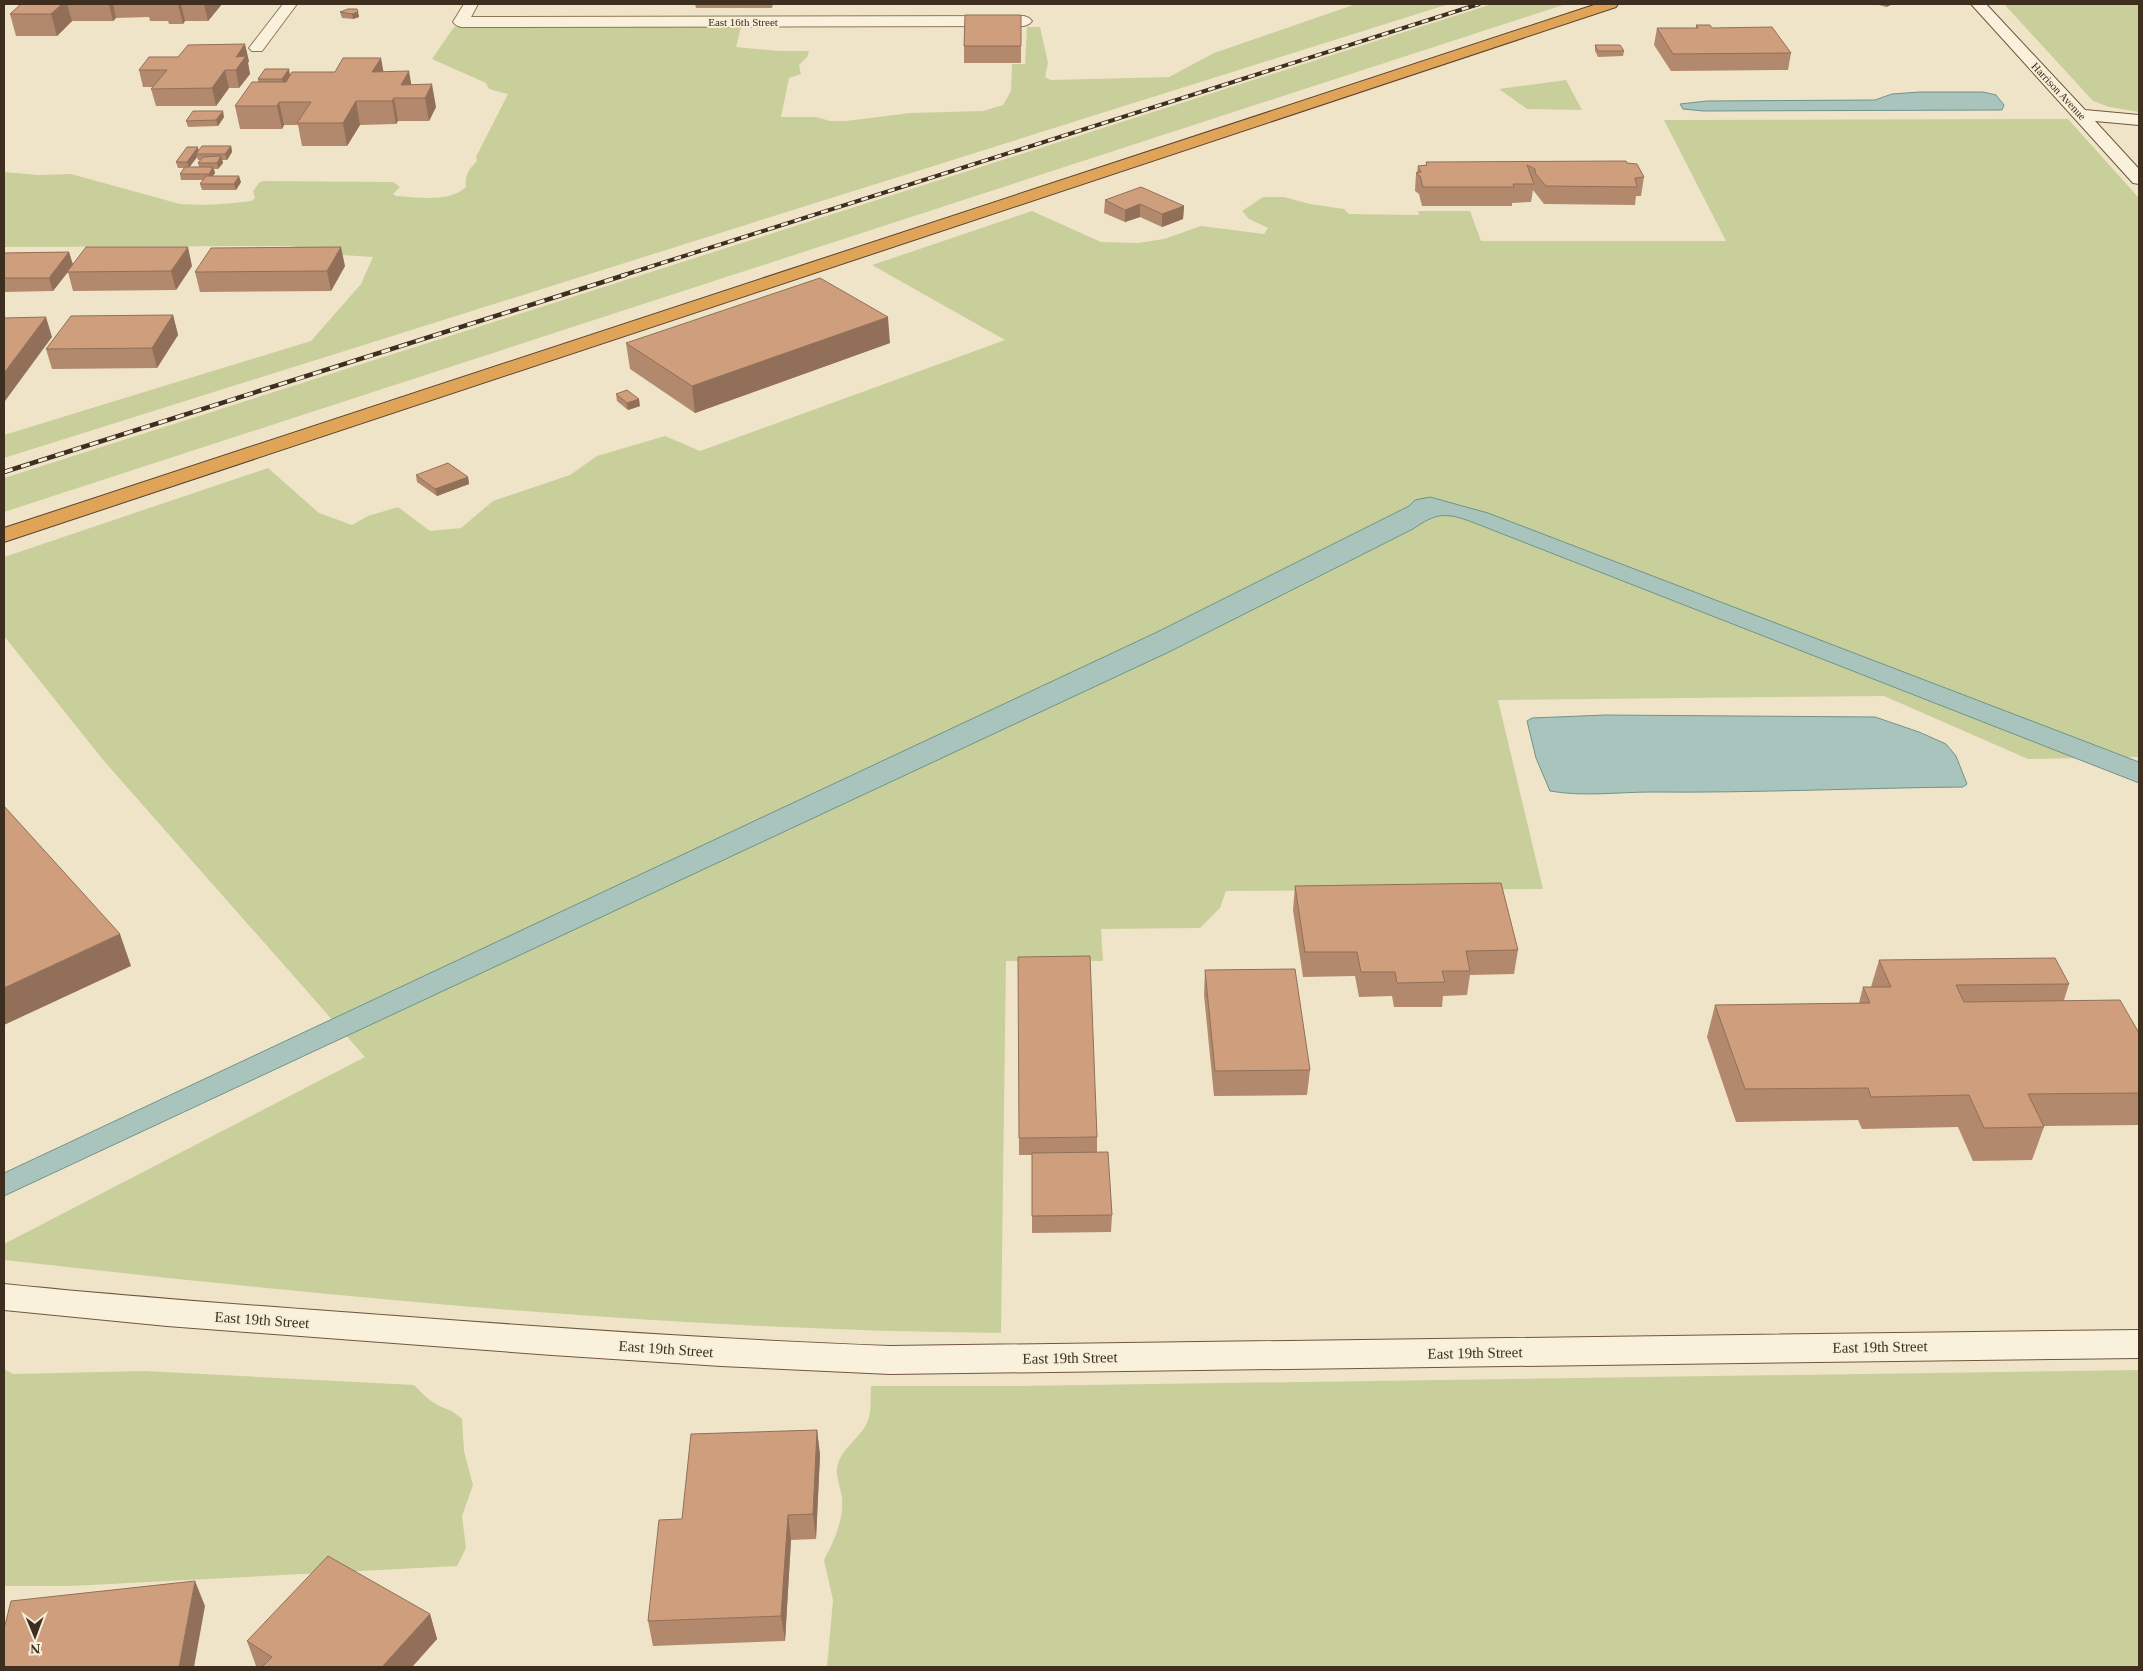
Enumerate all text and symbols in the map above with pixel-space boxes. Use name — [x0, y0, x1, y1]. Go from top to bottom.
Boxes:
street label: East 16th Street — [708, 16, 778, 28]
street label: Harrison Avenue — [2029, 60, 2089, 122]
street label: East 19th Street — [214, 1309, 311, 1331]
street label: East 19th Street — [618, 1338, 715, 1360]
street label: East 19th Street — [1832, 1338, 1928, 1356]
street label: East 19th Street — [1427, 1344, 1523, 1362]
street label: East 19th Street — [1022, 1349, 1118, 1367]
north arrow — [10, 1611, 60, 1661]
text: N — [30, 1641, 40, 1656]

